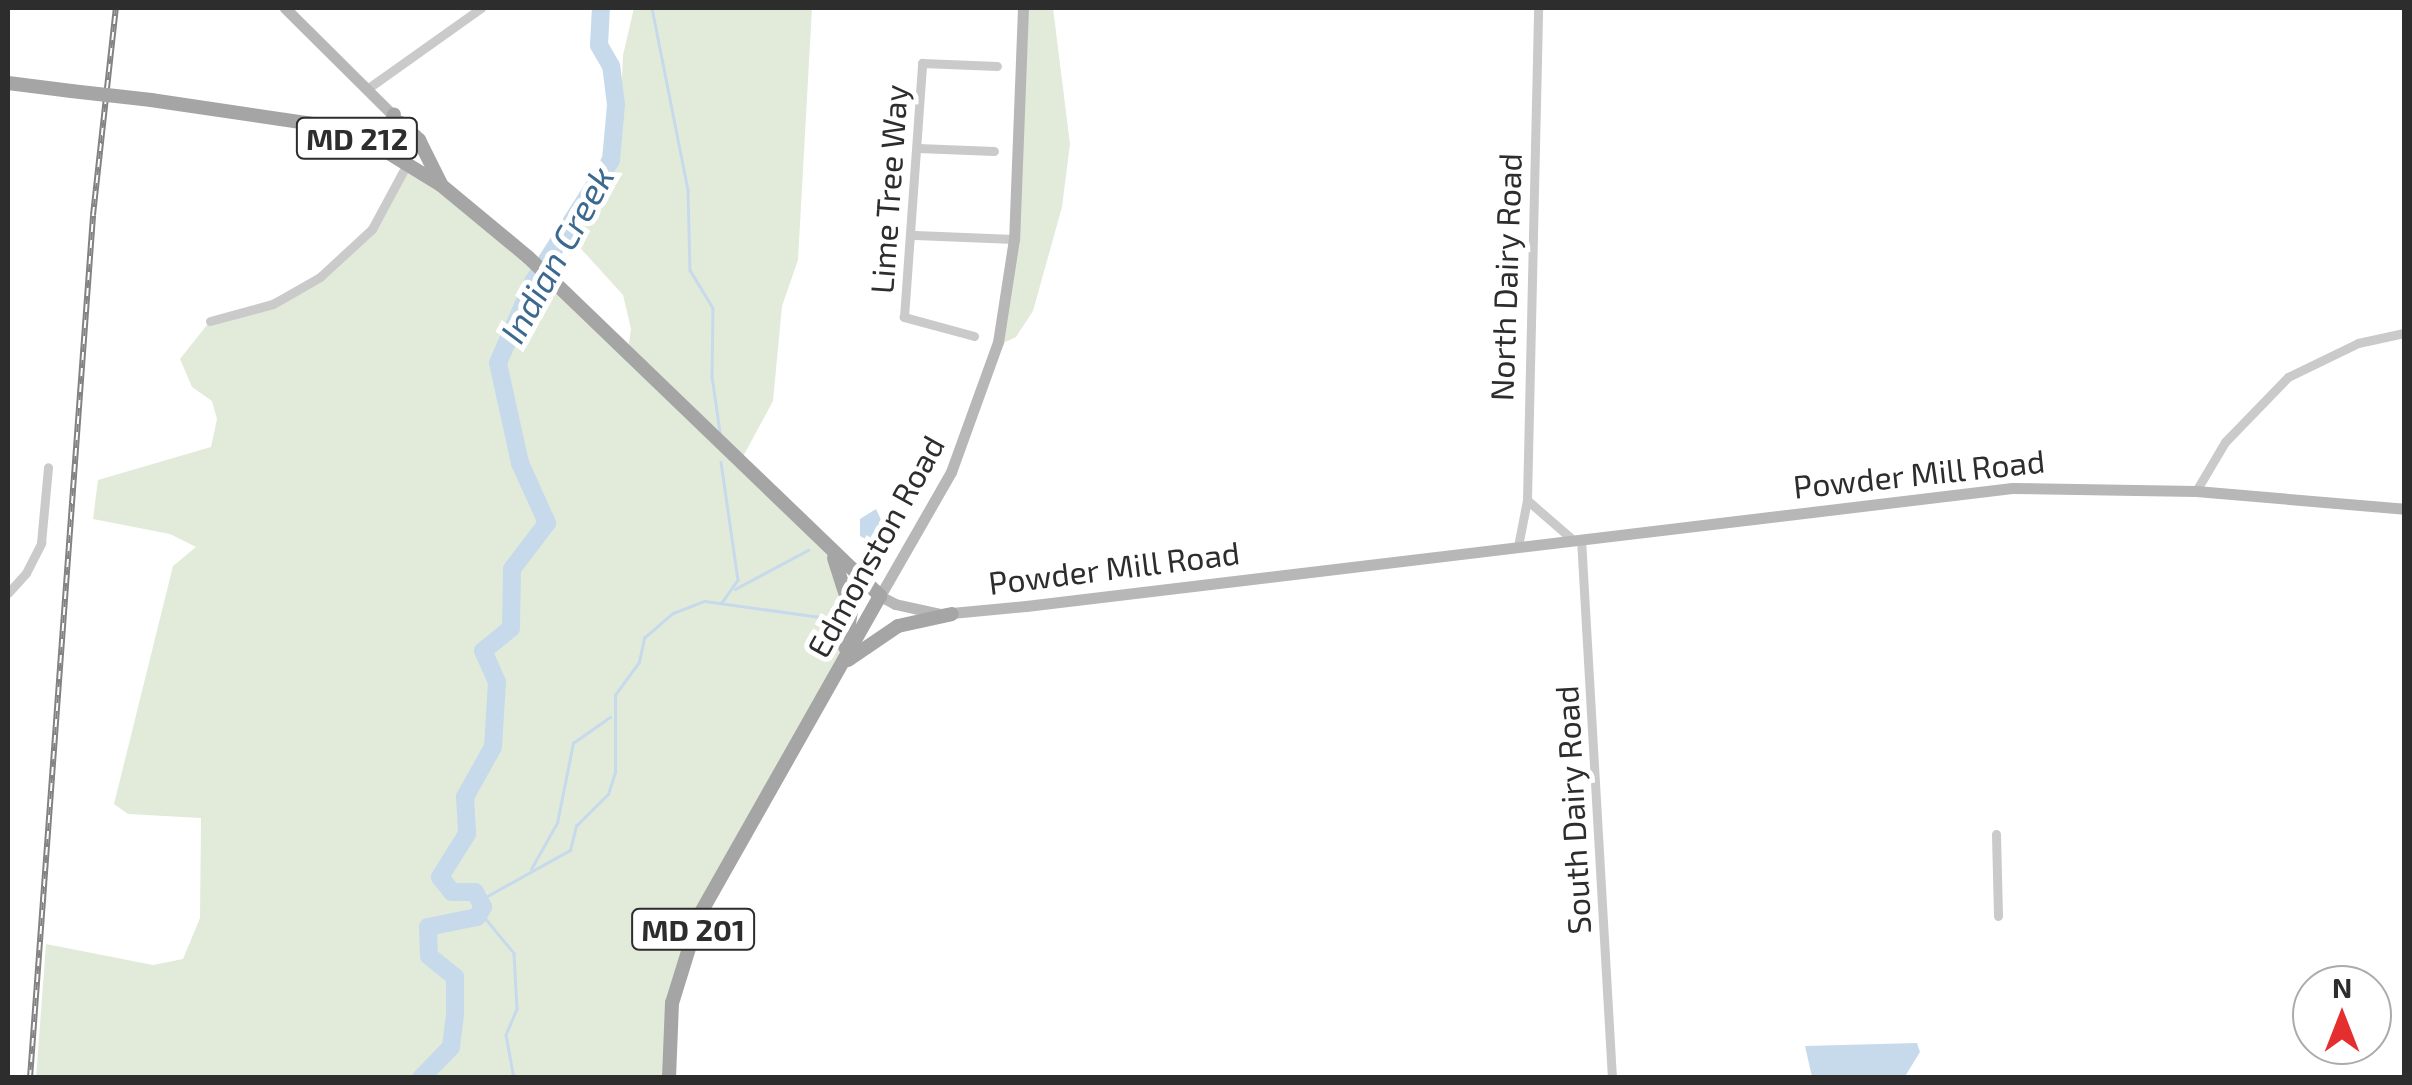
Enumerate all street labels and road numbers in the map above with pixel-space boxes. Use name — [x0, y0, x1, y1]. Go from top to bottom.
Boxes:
street label: Lime Tree Way — [861, 83, 915, 295]
road number: MD 212 — [294, 113, 420, 163]
street label: North Dairy Road — [1481, 152, 1529, 402]
street label: Edmonston Road — [798, 429, 952, 663]
street label: Powder Mill Road — [1791, 441, 2047, 505]
street label: Powder Mill Road — [985, 532, 1243, 602]
street label: South Dairy Road — [1546, 684, 1598, 936]
road number: MD 201 — [630, 904, 756, 954]

